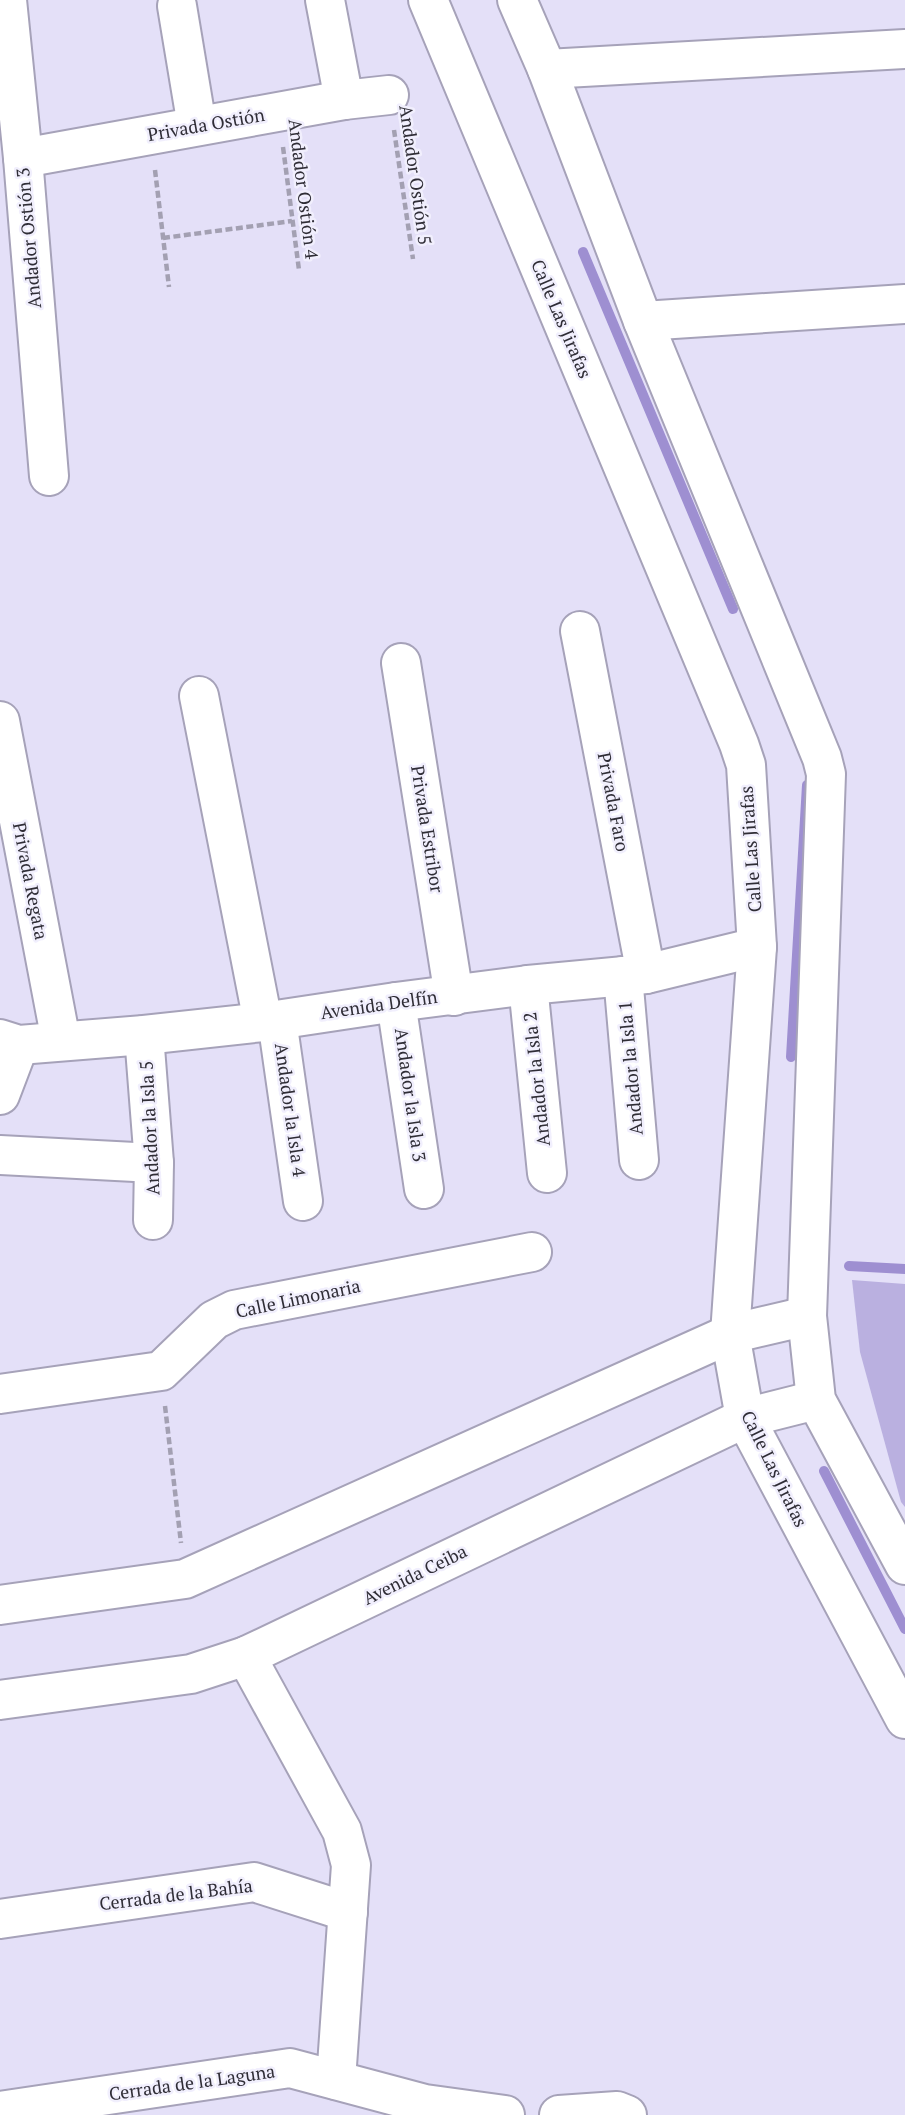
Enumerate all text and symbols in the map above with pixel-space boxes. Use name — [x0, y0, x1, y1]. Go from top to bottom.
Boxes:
street label: Privada Ostión — [145, 102, 267, 146]
street label: Andador Ostión 5 — [394, 103, 438, 246]
street label: Andador Ostión 4 — [283, 117, 325, 261]
street label: Andador Ostión 3 — [10, 167, 46, 309]
street label: Calle Las Jirafas — [526, 256, 598, 382]
street label: Privada Faro — [593, 750, 635, 853]
street label: Privada Estribor — [406, 763, 450, 894]
street label: Calle Las Jirafas — [734, 785, 766, 913]
street label: Privada Regata — [8, 820, 54, 942]
street label: Avenida Delfín — [319, 984, 439, 1024]
street label: Andador la Isla 1 — [612, 1000, 648, 1136]
street label: Andador la Isla 2 — [517, 1011, 555, 1147]
street label: Andador la Isla 3 — [390, 1026, 432, 1163]
street label: Andador la Isla 4 — [270, 1041, 312, 1179]
street label: Andador la Isla 5 — [133, 1060, 165, 1196]
street label: Calle Limonaria — [233, 1273, 362, 1323]
street label: Calle Las Jirafas — [736, 1406, 813, 1531]
street label: Avenida Ceiba — [359, 1539, 471, 1610]
street label: Cerrada de la Bahía — [98, 1873, 254, 1915]
street label: Cerrada de la Laguna — [107, 2058, 276, 2106]

